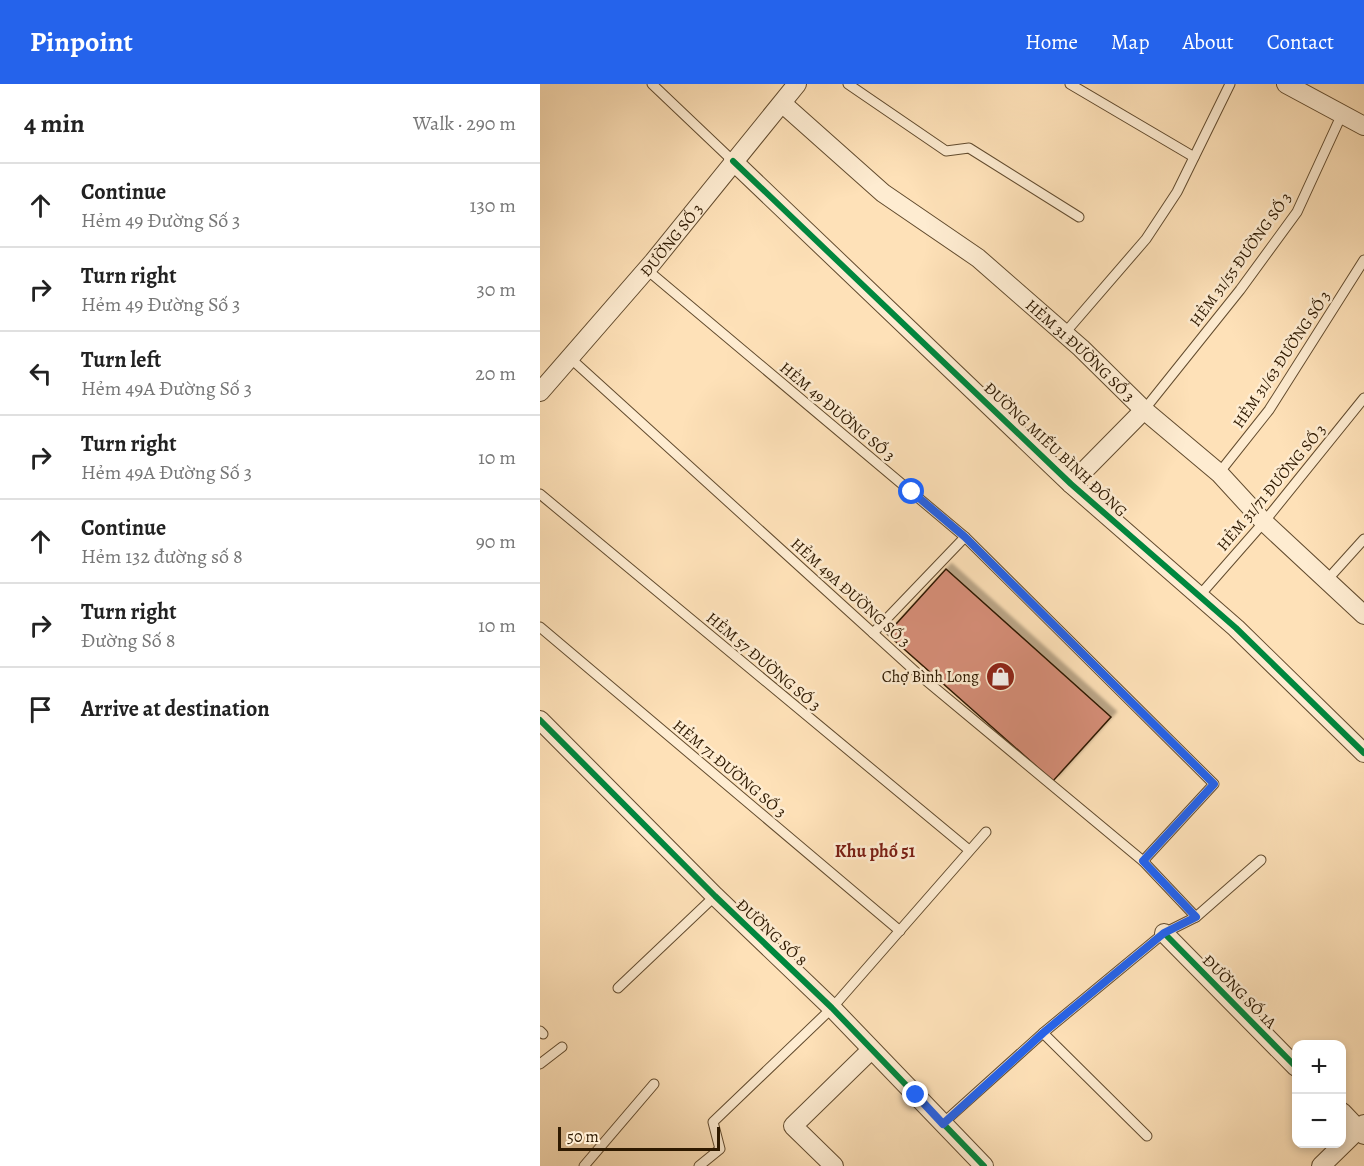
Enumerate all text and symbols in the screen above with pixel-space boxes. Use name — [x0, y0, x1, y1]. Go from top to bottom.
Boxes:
text: Pinpoint — [30, 23, 133, 61]
text: Home — [1025, 28, 1078, 56]
text: Map — [1111, 28, 1149, 56]
text: About — [1182, 28, 1234, 56]
text: Contact — [1267, 28, 1334, 56]
text: 4 min — [24, 106, 85, 141]
text: Walk · 290 m — [413, 110, 516, 137]
text: Continue — [81, 177, 166, 207]
street label: HẺM 31/55 ĐƯỜNG SỐ 3 — [1185, 188, 1297, 331]
icon: ahead — [24, 189, 57, 222]
text: 130 m — [470, 192, 516, 219]
street label: ĐƯỜNG SỐ 3 — [635, 199, 708, 282]
text: Hẻm 49 Đường Số 3 — [81, 207, 240, 234]
text: Turn right — [81, 261, 177, 291]
icon: right — [24, 273, 57, 306]
text: 30 m — [476, 276, 516, 303]
street label: HẺM 31/63 ĐƯỜNG SỐ 3 — [1228, 287, 1336, 433]
text: Hẻm 49 Đường Số 3 — [81, 291, 240, 318]
street label: HẺM 31 ĐƯỜNG SỐ 3 — [1021, 295, 1140, 407]
text: Turn left — [81, 345, 161, 375]
icon: left — [24, 357, 57, 390]
street label: HẺM 49 ĐƯỜNG SỐ 3 — [775, 357, 900, 467]
text: 20 m — [475, 360, 516, 387]
text: Hẻm 49A Đường Số 3 — [81, 375, 252, 402]
street label: ĐƯỜNG MIẾU BÌNH ĐÔNG — [979, 377, 1132, 522]
street label: HẺM 31/71 ĐƯỜNG SỐ 3 — [1212, 420, 1331, 556]
text: Turn right — [81, 429, 177, 459]
icon: right — [24, 441, 57, 474]
text: 10 m — [478, 444, 516, 471]
text: Hẻm 49A Đường Số 3 — [81, 459, 252, 486]
route start — [898, 478, 924, 504]
text: Continue — [81, 513, 166, 543]
icon: ahead — [24, 525, 57, 558]
text: 90 m — [476, 528, 516, 555]
street label: HẺM 49A ĐƯỜNG SỐ 3 — [786, 533, 915, 652]
text: Hẻm 132 đường số 8 — [81, 543, 243, 570]
text: Turn right — [81, 597, 177, 627]
street label: HẺM 57 ĐƯỜNG SỐ 3 — [701, 607, 825, 716]
icon: right — [24, 609, 57, 642]
text: 10 m — [478, 612, 516, 639]
text: Đường Số 8 — [81, 627, 175, 654]
shop icon: Chợ Bình Long — [984, 660, 1016, 692]
place label: Chợ Bình Long — [882, 666, 979, 688]
icon: arrive — [24, 693, 57, 726]
text: Arrive at destination — [81, 694, 270, 724]
street label: HẺM 71 ĐƯỜNG SỐ 3 — [668, 715, 791, 823]
district label: Khu phố 51 — [835, 839, 916, 863]
street label: ĐƯỜNG SỐ 8 — [731, 894, 812, 971]
street label: ĐƯỜNG SỐ 1A — [1197, 950, 1282, 1034]
map controls — [1292, 1040, 1346, 1148]
button: + — [1292, 1040, 1346, 1094]
route end — [902, 1081, 928, 1107]
button: − — [1292, 1094, 1346, 1148]
scale bar — [558, 1124, 720, 1152]
text: 50 m — [567, 1126, 599, 1148]

